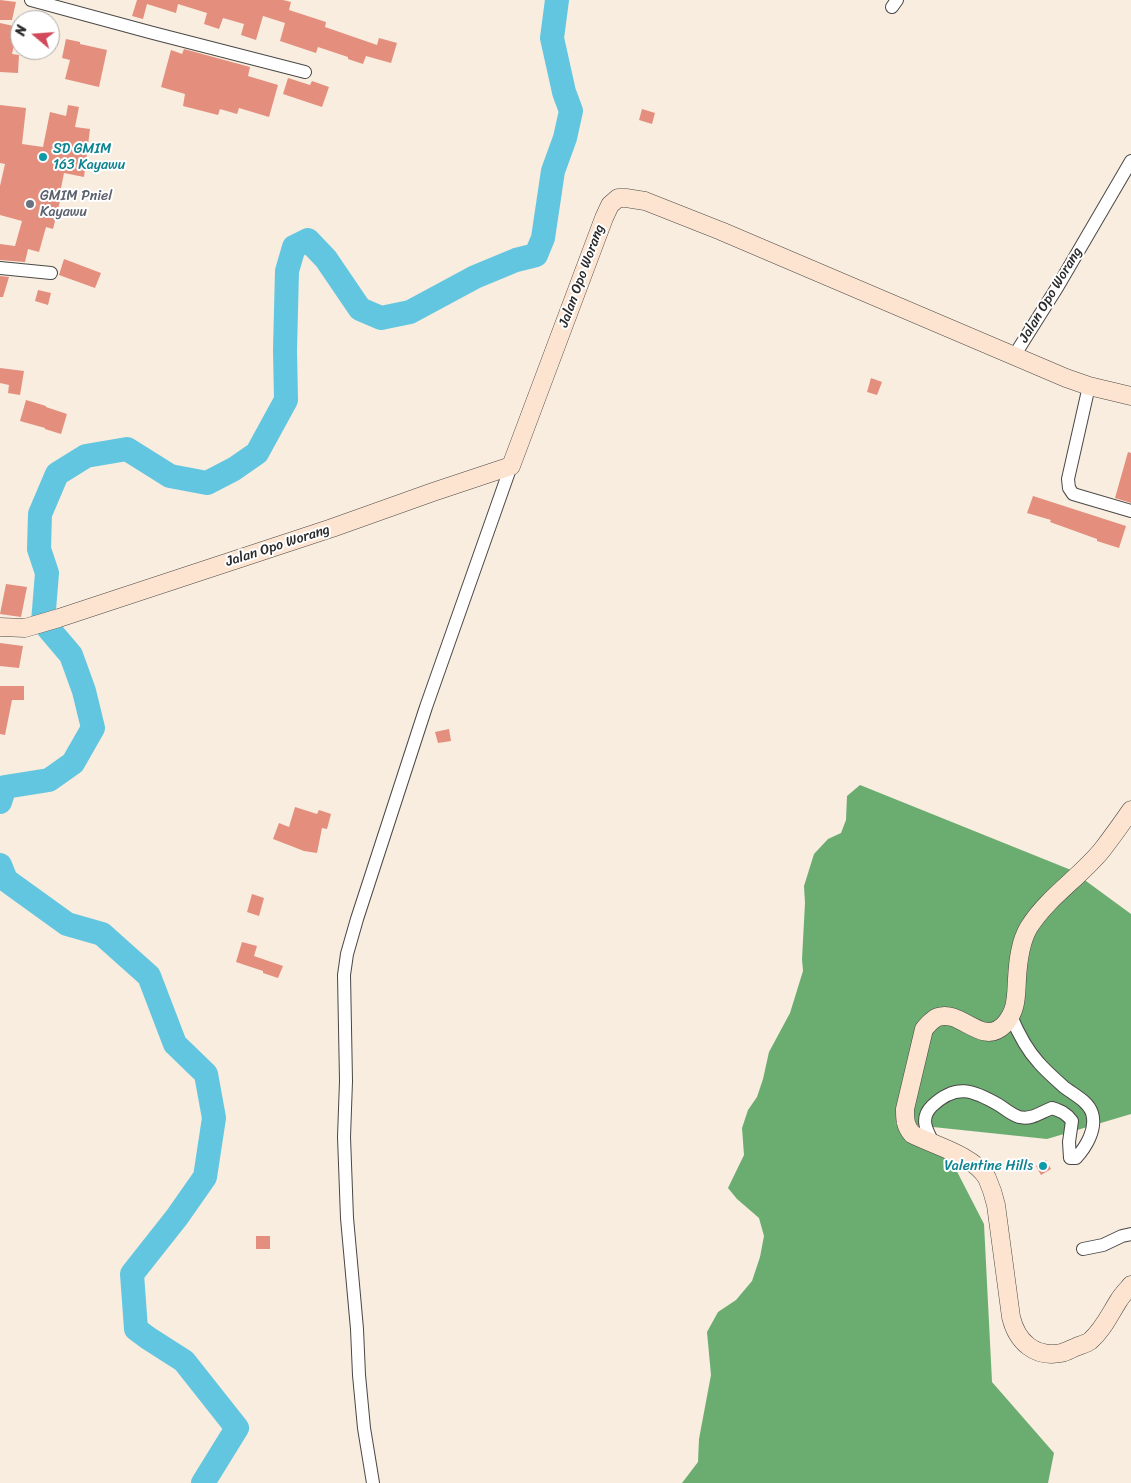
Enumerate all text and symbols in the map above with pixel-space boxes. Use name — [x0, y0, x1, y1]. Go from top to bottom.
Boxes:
north arrow — [10, 10, 60, 60]
text: N — [8, 22, 35, 39]
place label: SD GMIM 163 Kayawu — [53, 141, 125, 174]
marker: SD GMIM 163 Kayawu — [37, 151, 49, 163]
place label: GMIM Pniel Kayawu — [40, 188, 112, 220]
marker: GMIM Pniel Kayawu — [24, 198, 36, 210]
street label: Jalan Opo Worang — [556, 222, 608, 330]
street label: Jalan Opo Worang — [1016, 244, 1086, 346]
street label: Jalan Opo Worang — [224, 521, 332, 571]
place label: Valentine Hills — [945, 1158, 1033, 1174]
marker: Valentine Hills — [1037, 1160, 1049, 1172]

